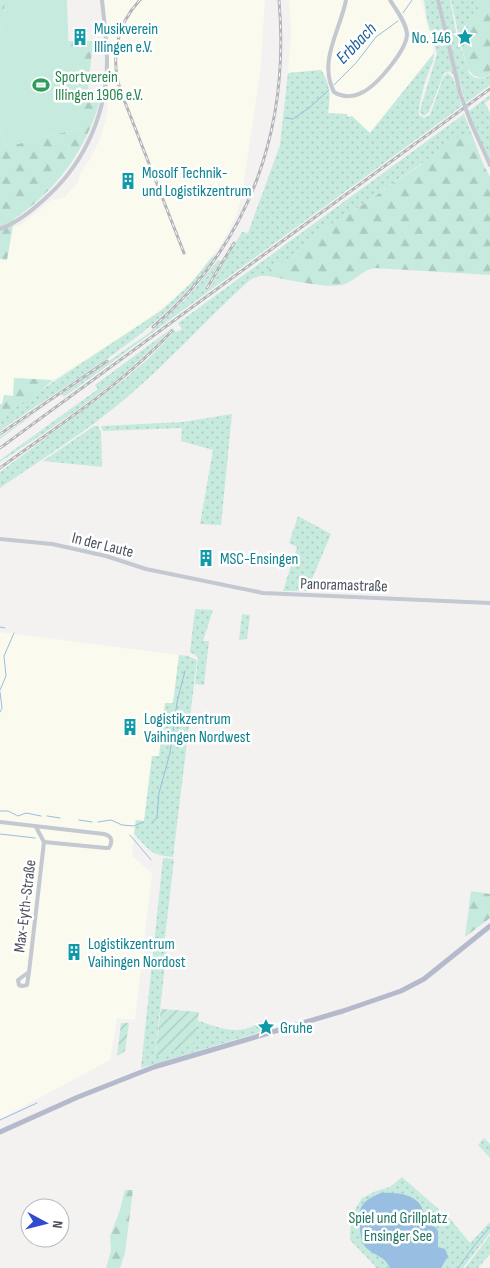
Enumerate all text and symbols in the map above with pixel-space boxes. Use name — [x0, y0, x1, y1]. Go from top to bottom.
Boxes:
water label: Erbbach — [332, 18, 381, 68]
place label: Musikverein Illingen e.V. — [94, 20, 158, 57]
building icon: Musikverein Illingen e.V. — [70, 27, 90, 47]
place icon: No. 146 — [455, 27, 475, 47]
place label: No. 146 — [411, 29, 451, 48]
place label: Sportverein Illingen 1906 e.V. — [55, 68, 143, 105]
sports icon: Sportverein Illingen 1906 e.V. — [31, 75, 51, 95]
place label: Mosolf Technik- und Logistikzentrum — [142, 164, 252, 201]
building icon: Mosolf Technik- und Logistikzentrum — [118, 171, 138, 191]
street label: In der Laute — [70, 529, 135, 562]
building icon: MSC-Ensingen — [196, 548, 216, 568]
place label: MSC-Ensingen — [220, 550, 298, 569]
street label: Panoramastraße — [300, 574, 388, 597]
place label: Logistikzentrum Vaihingen Nordwest — [144, 710, 251, 747]
building icon: Logistikzentrum Vaihingen Nordwest — [120, 717, 140, 737]
street label: Max-Eyth-Straße — [10, 859, 41, 954]
place label: Logistikzentrum Vaihingen Nordost — [88, 935, 186, 972]
building icon: Logistikzentrum Vaihingen Nordost — [64, 942, 84, 962]
place icon: Gruhe — [256, 1017, 276, 1037]
place label: Gruhe — [280, 1019, 313, 1038]
north arrow — [20, 1198, 70, 1248]
park label: Spiel und Grillplatz Ensinger See — [348, 1209, 448, 1246]
text: N — [49, 1220, 66, 1229]

